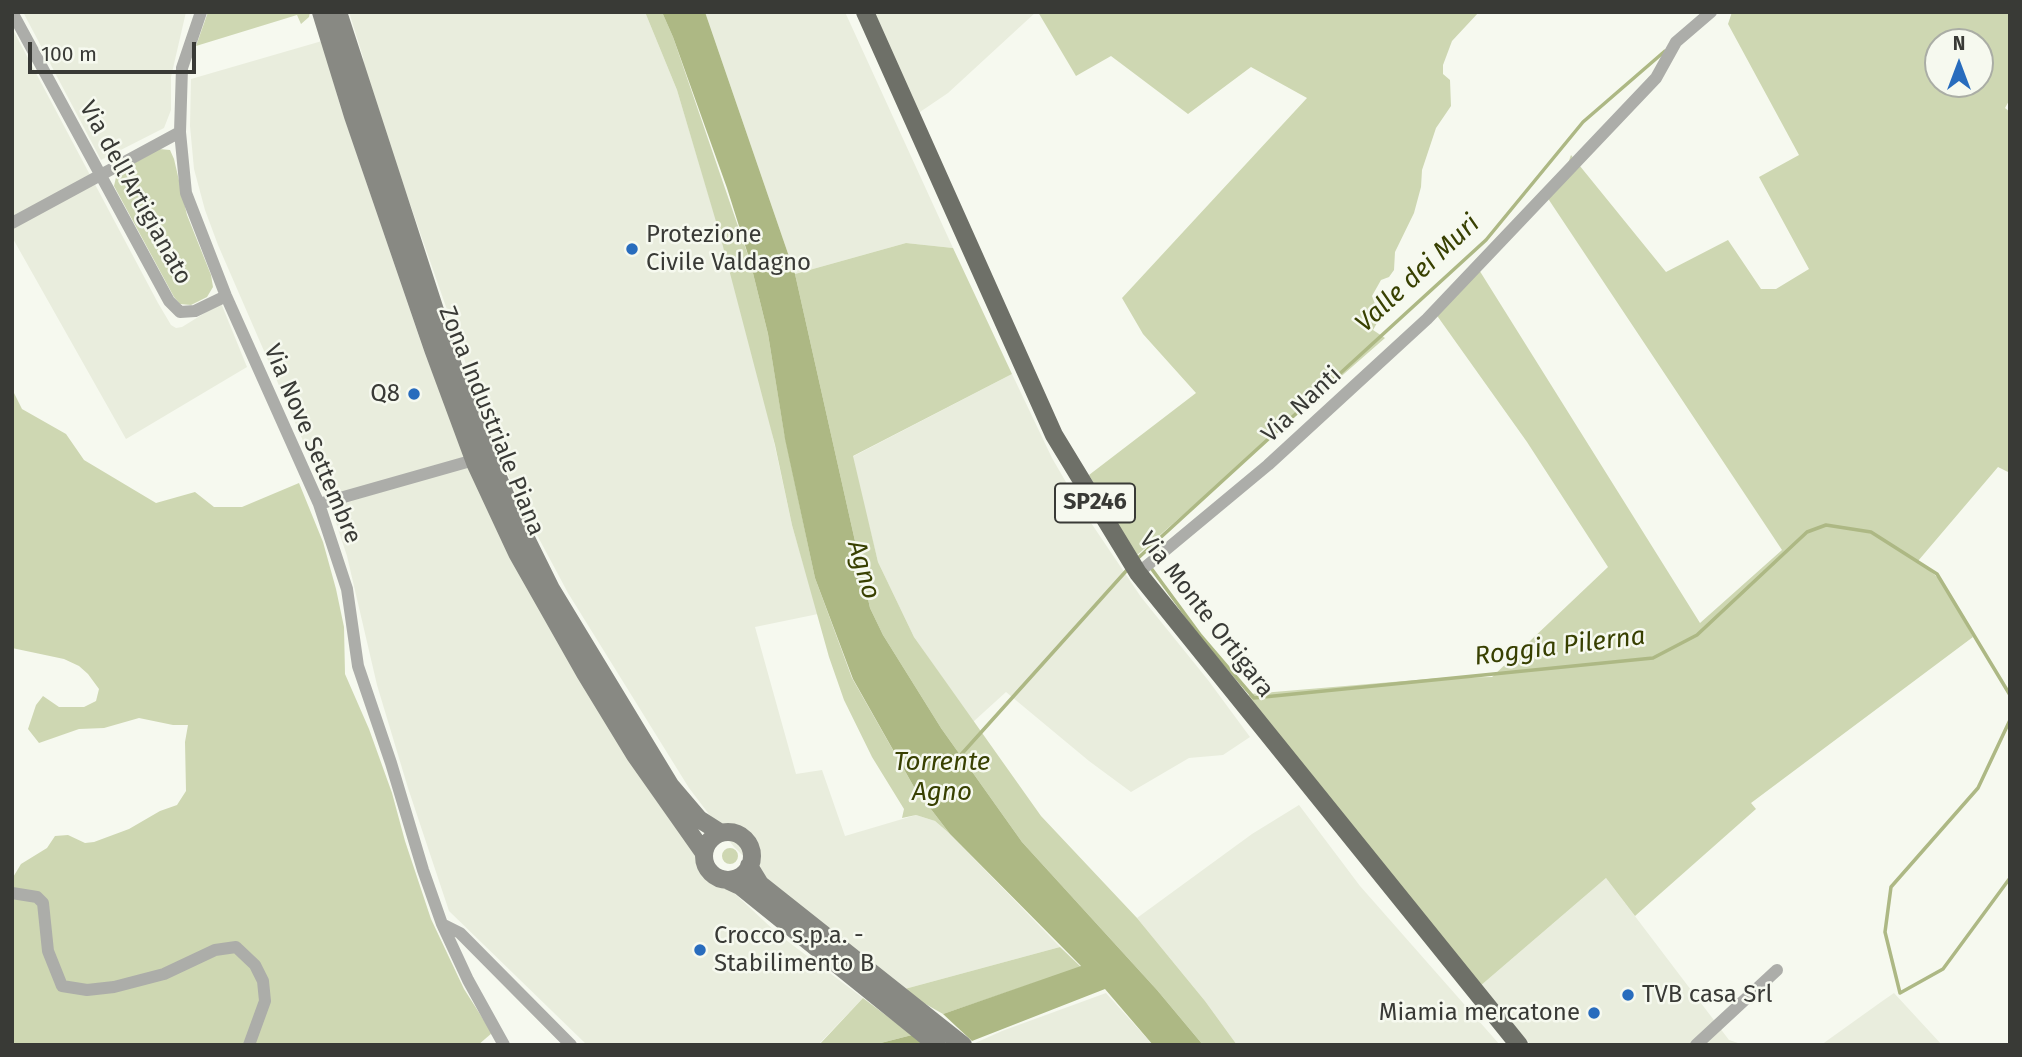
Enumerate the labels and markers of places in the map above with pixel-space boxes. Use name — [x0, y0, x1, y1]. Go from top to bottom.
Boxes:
place label: Protezione Civile Valdagno — [646, 221, 811, 277]
marker: Protezione Civile Valdagno — [624, 241, 640, 257]
place label: Q8 — [370, 380, 400, 408]
marker: Q8 — [406, 386, 422, 402]
place label: Crocco s.p.a. - Stabilimento B — [714, 922, 874, 978]
marker: Crocco s.p.a. - Stabilimento B — [692, 942, 708, 958]
place label: TVB casa Srl — [1642, 981, 1773, 1009]
marker: TVB casa Srl — [1620, 987, 1636, 1003]
place label: Miamia mercatone — [1379, 999, 1580, 1027]
marker: Miamia mercatone — [1586, 1005, 1602, 1021]

